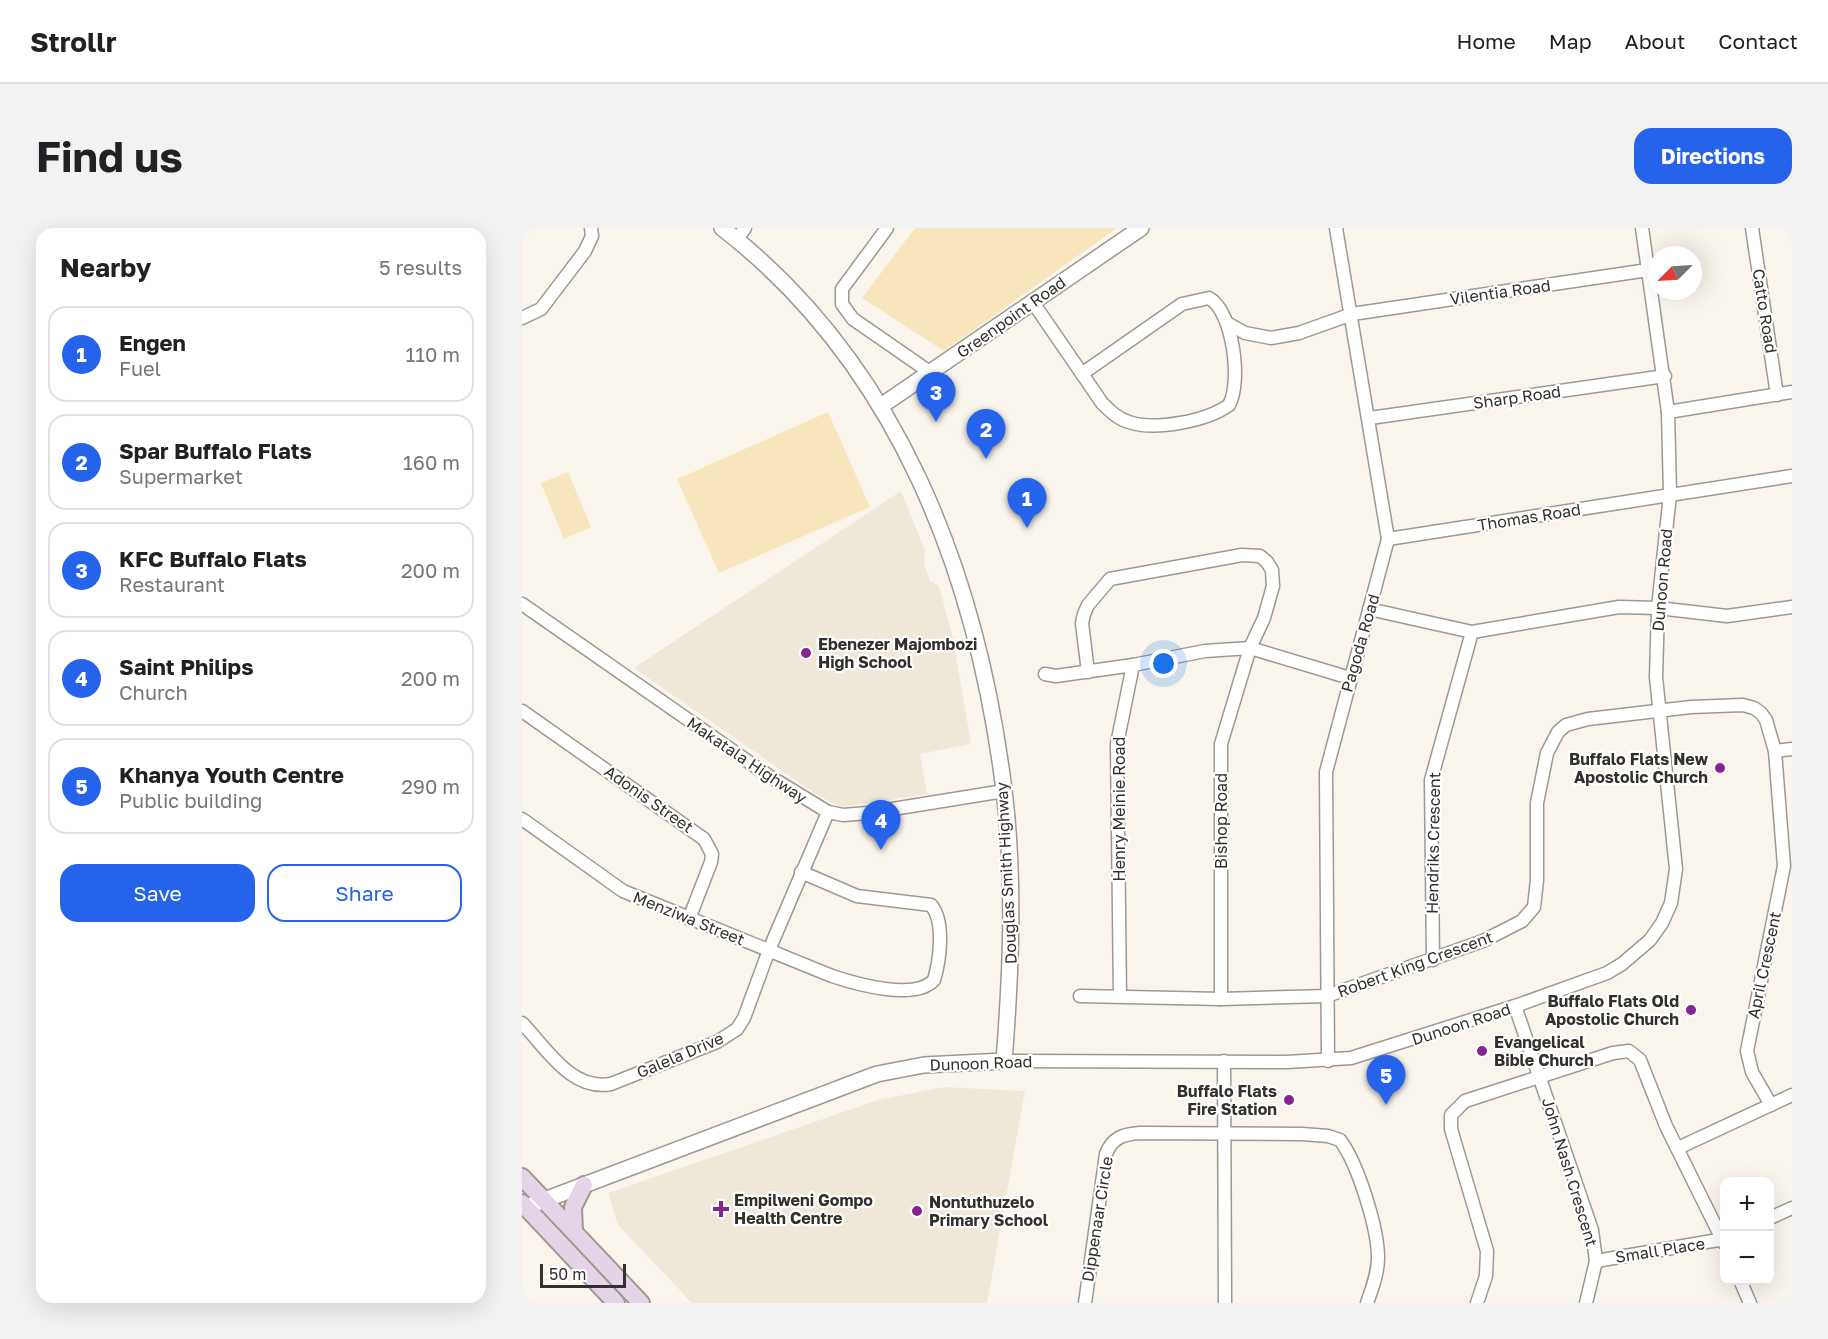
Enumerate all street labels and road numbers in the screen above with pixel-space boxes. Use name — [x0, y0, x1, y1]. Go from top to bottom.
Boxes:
street label: Catto Road — [1748, 267, 1782, 355]
street label: Greenpoint Road — [953, 272, 1069, 362]
street label: Vilentia Road — [1448, 275, 1552, 309]
street label: Sharp Road — [1472, 381, 1562, 413]
street label: Thomas Road — [1476, 499, 1582, 535]
street label: Dunoon Road — [1648, 528, 1676, 632]
street label: Pagoda Road — [1336, 592, 1384, 694]
street label: Makatala Highway — [683, 712, 811, 808]
street label: Henry Meinie Road — [1109, 737, 1129, 881]
street label: Adonis Street — [601, 761, 697, 837]
street label: Hendriks Crescent — [1422, 772, 1444, 914]
street label: Bishop Road — [1211, 773, 1231, 869]
street label: Douglas Smith Highway — [991, 781, 1021, 964]
street label: Menziwa Street — [630, 887, 748, 949]
street label: April Crescent — [1743, 910, 1785, 1020]
street label: Robert King Crescent — [1334, 927, 1496, 1001]
street label: Dunoon Road — [1409, 999, 1513, 1049]
street label: Galela Drive — [634, 1028, 726, 1082]
street label: Dunoon Road — [929, 1051, 1033, 1075]
street label: John Nash Crescent — [1538, 1095, 1602, 1249]
street label: Dippenaar Circle — [1077, 1155, 1117, 1283]
street label: Small Place — [1614, 1233, 1706, 1267]

